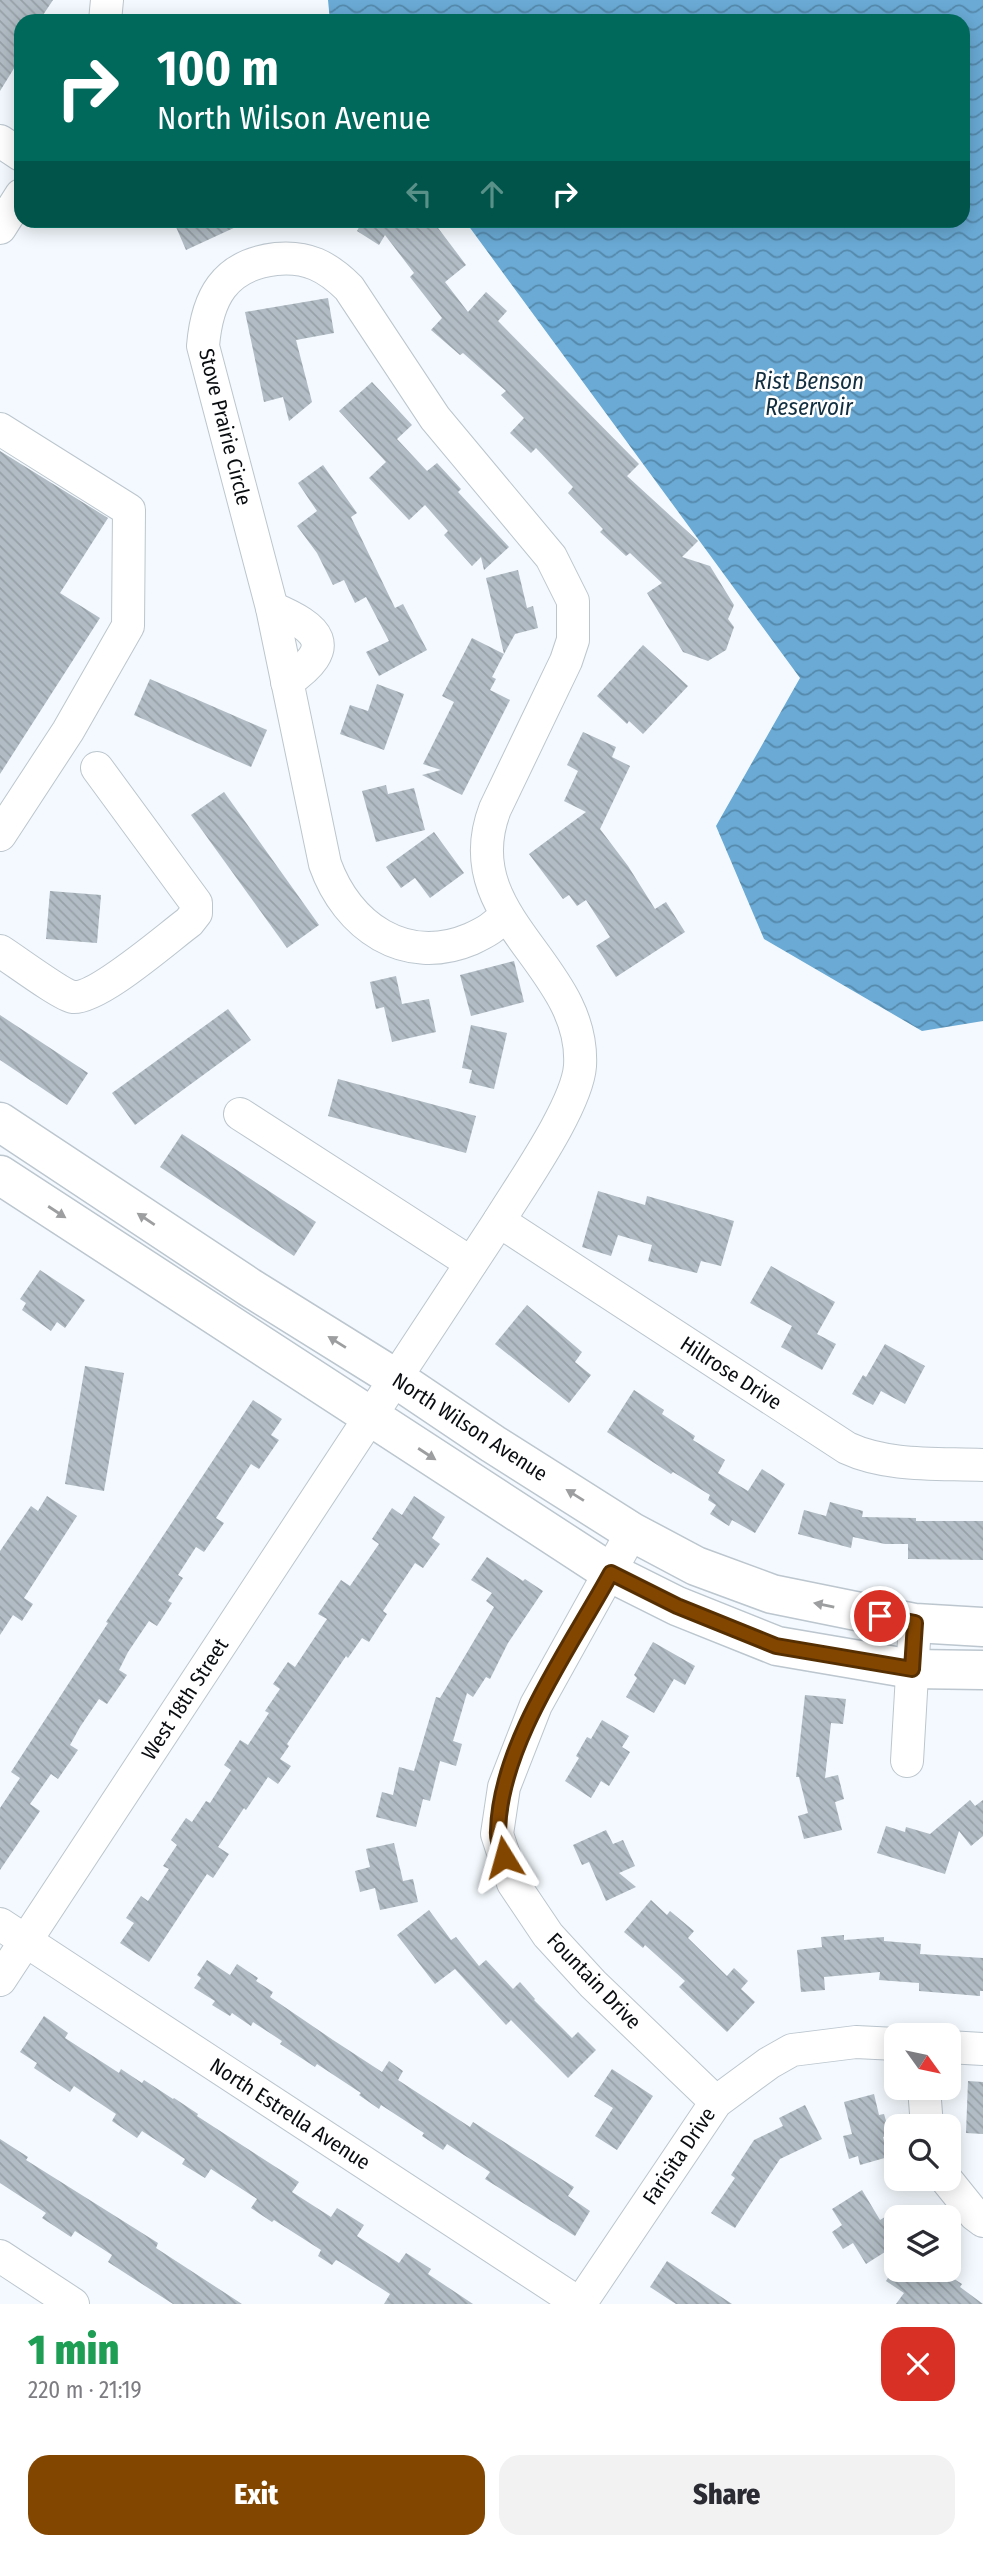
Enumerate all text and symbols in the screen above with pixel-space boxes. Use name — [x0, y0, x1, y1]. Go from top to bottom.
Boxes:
text: 100 m — [157, 39, 279, 98]
icon: right — [42, 42, 133, 133]
text: North Wilson Avenue — [157, 99, 431, 137]
icon: left — [400, 175, 438, 213]
icon: ahead — [473, 175, 511, 213]
icon: right — [546, 175, 584, 213]
street label: Stove Prairie Circle — [193, 346, 257, 508]
water label: Rist Benson Reservoir — [754, 367, 864, 421]
one-way arrow — [48, 1205, 67, 1218]
one-way arrow — [137, 1212, 155, 1226]
street label: Hillrose Drive — [675, 1331, 787, 1415]
one-way arrow — [328, 1336, 347, 1349]
street label: North Wilson Avenue — [388, 1367, 552, 1487]
one-way arrow — [418, 1448, 437, 1461]
one-way arrow — [565, 1489, 585, 1502]
pin — [850, 1586, 910, 1646]
icon: arrive — [861, 1597, 899, 1635]
one-way arrow — [813, 1599, 835, 1610]
street label: West 18th Street — [136, 1633, 234, 1765]
position arrow — [467, 1820, 541, 1894]
street label: Fountain Drive — [541, 1927, 647, 2035]
north arrow — [884, 2023, 961, 2100]
map controls — [884, 2023, 961, 2282]
street label: North Estrella Avenue — [205, 2052, 375, 2176]
street label: Farisita Drive — [637, 2103, 721, 2209]
button: search — [884, 2114, 961, 2191]
button: layers — [884, 2205, 961, 2282]
text: 1 min — [28, 2325, 119, 2375]
button: close — [881, 2327, 955, 2401]
text: 220 m · 21:19 — [28, 2376, 142, 2404]
button: Exit — [28, 2455, 485, 2535]
button: Share — [499, 2455, 955, 2535]

